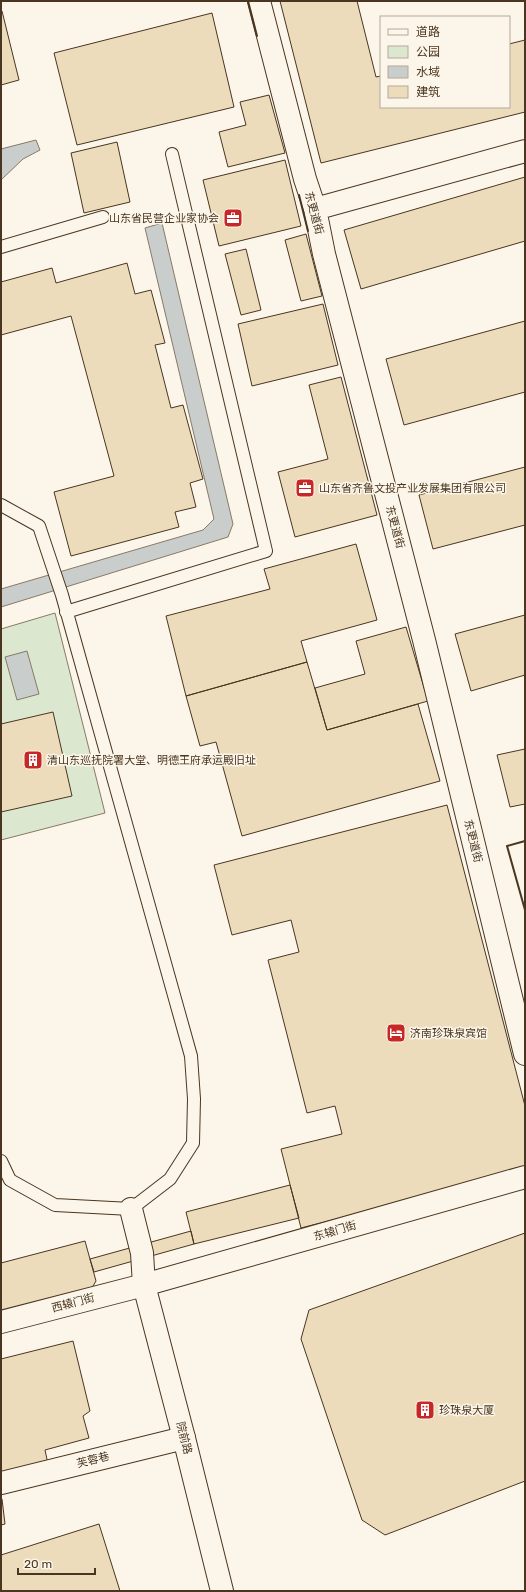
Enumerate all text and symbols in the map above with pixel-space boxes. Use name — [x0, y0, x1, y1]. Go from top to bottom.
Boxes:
legend — [380, 16, 510, 108]
text: 道路 — [416, 25, 440, 39]
text: 公园 — [416, 45, 440, 59]
text: 水域 — [416, 65, 440, 79]
text: 建筑 — [416, 85, 440, 99]
street label: 东更道街 — [302, 190, 326, 236]
office icon: 山东省民营企业家协会 — [222, 207, 244, 229]
place label: 山东省民营企业家协会 — [109, 212, 219, 225]
office icon: 山东省齐鲁文投产业发展集团有限公司 — [294, 477, 316, 499]
place label: 山东省齐鲁文投产业发展集团有限公司 — [319, 482, 506, 495]
street label: 东更道街 — [383, 504, 407, 550]
building icon: 清山东巡抚院署大堂、明德王府承运殿旧址 — [22, 749, 44, 771]
place label: 清山东巡抚院署大堂、明德王府承运殿旧址 — [47, 754, 256, 767]
street label: 东更道街 — [461, 818, 485, 864]
hotel icon: 济南珍珠泉宾馆 — [385, 1022, 407, 1044]
place label: 济南珍珠泉宾馆 — [410, 1027, 487, 1040]
street label: 东辕门街 — [312, 1219, 358, 1243]
street label: 西辕门街 — [50, 1291, 96, 1315]
building icon: 珍珠泉大厦 — [414, 1399, 436, 1421]
place label: 珍珠泉大厦 — [439, 1404, 494, 1417]
street label: 院前路 — [174, 1420, 194, 1456]
street label: 芙蓉巷 — [75, 1450, 111, 1470]
scale bar — [18, 1550, 95, 1576]
text: 20 m — [24, 1557, 52, 1571]

